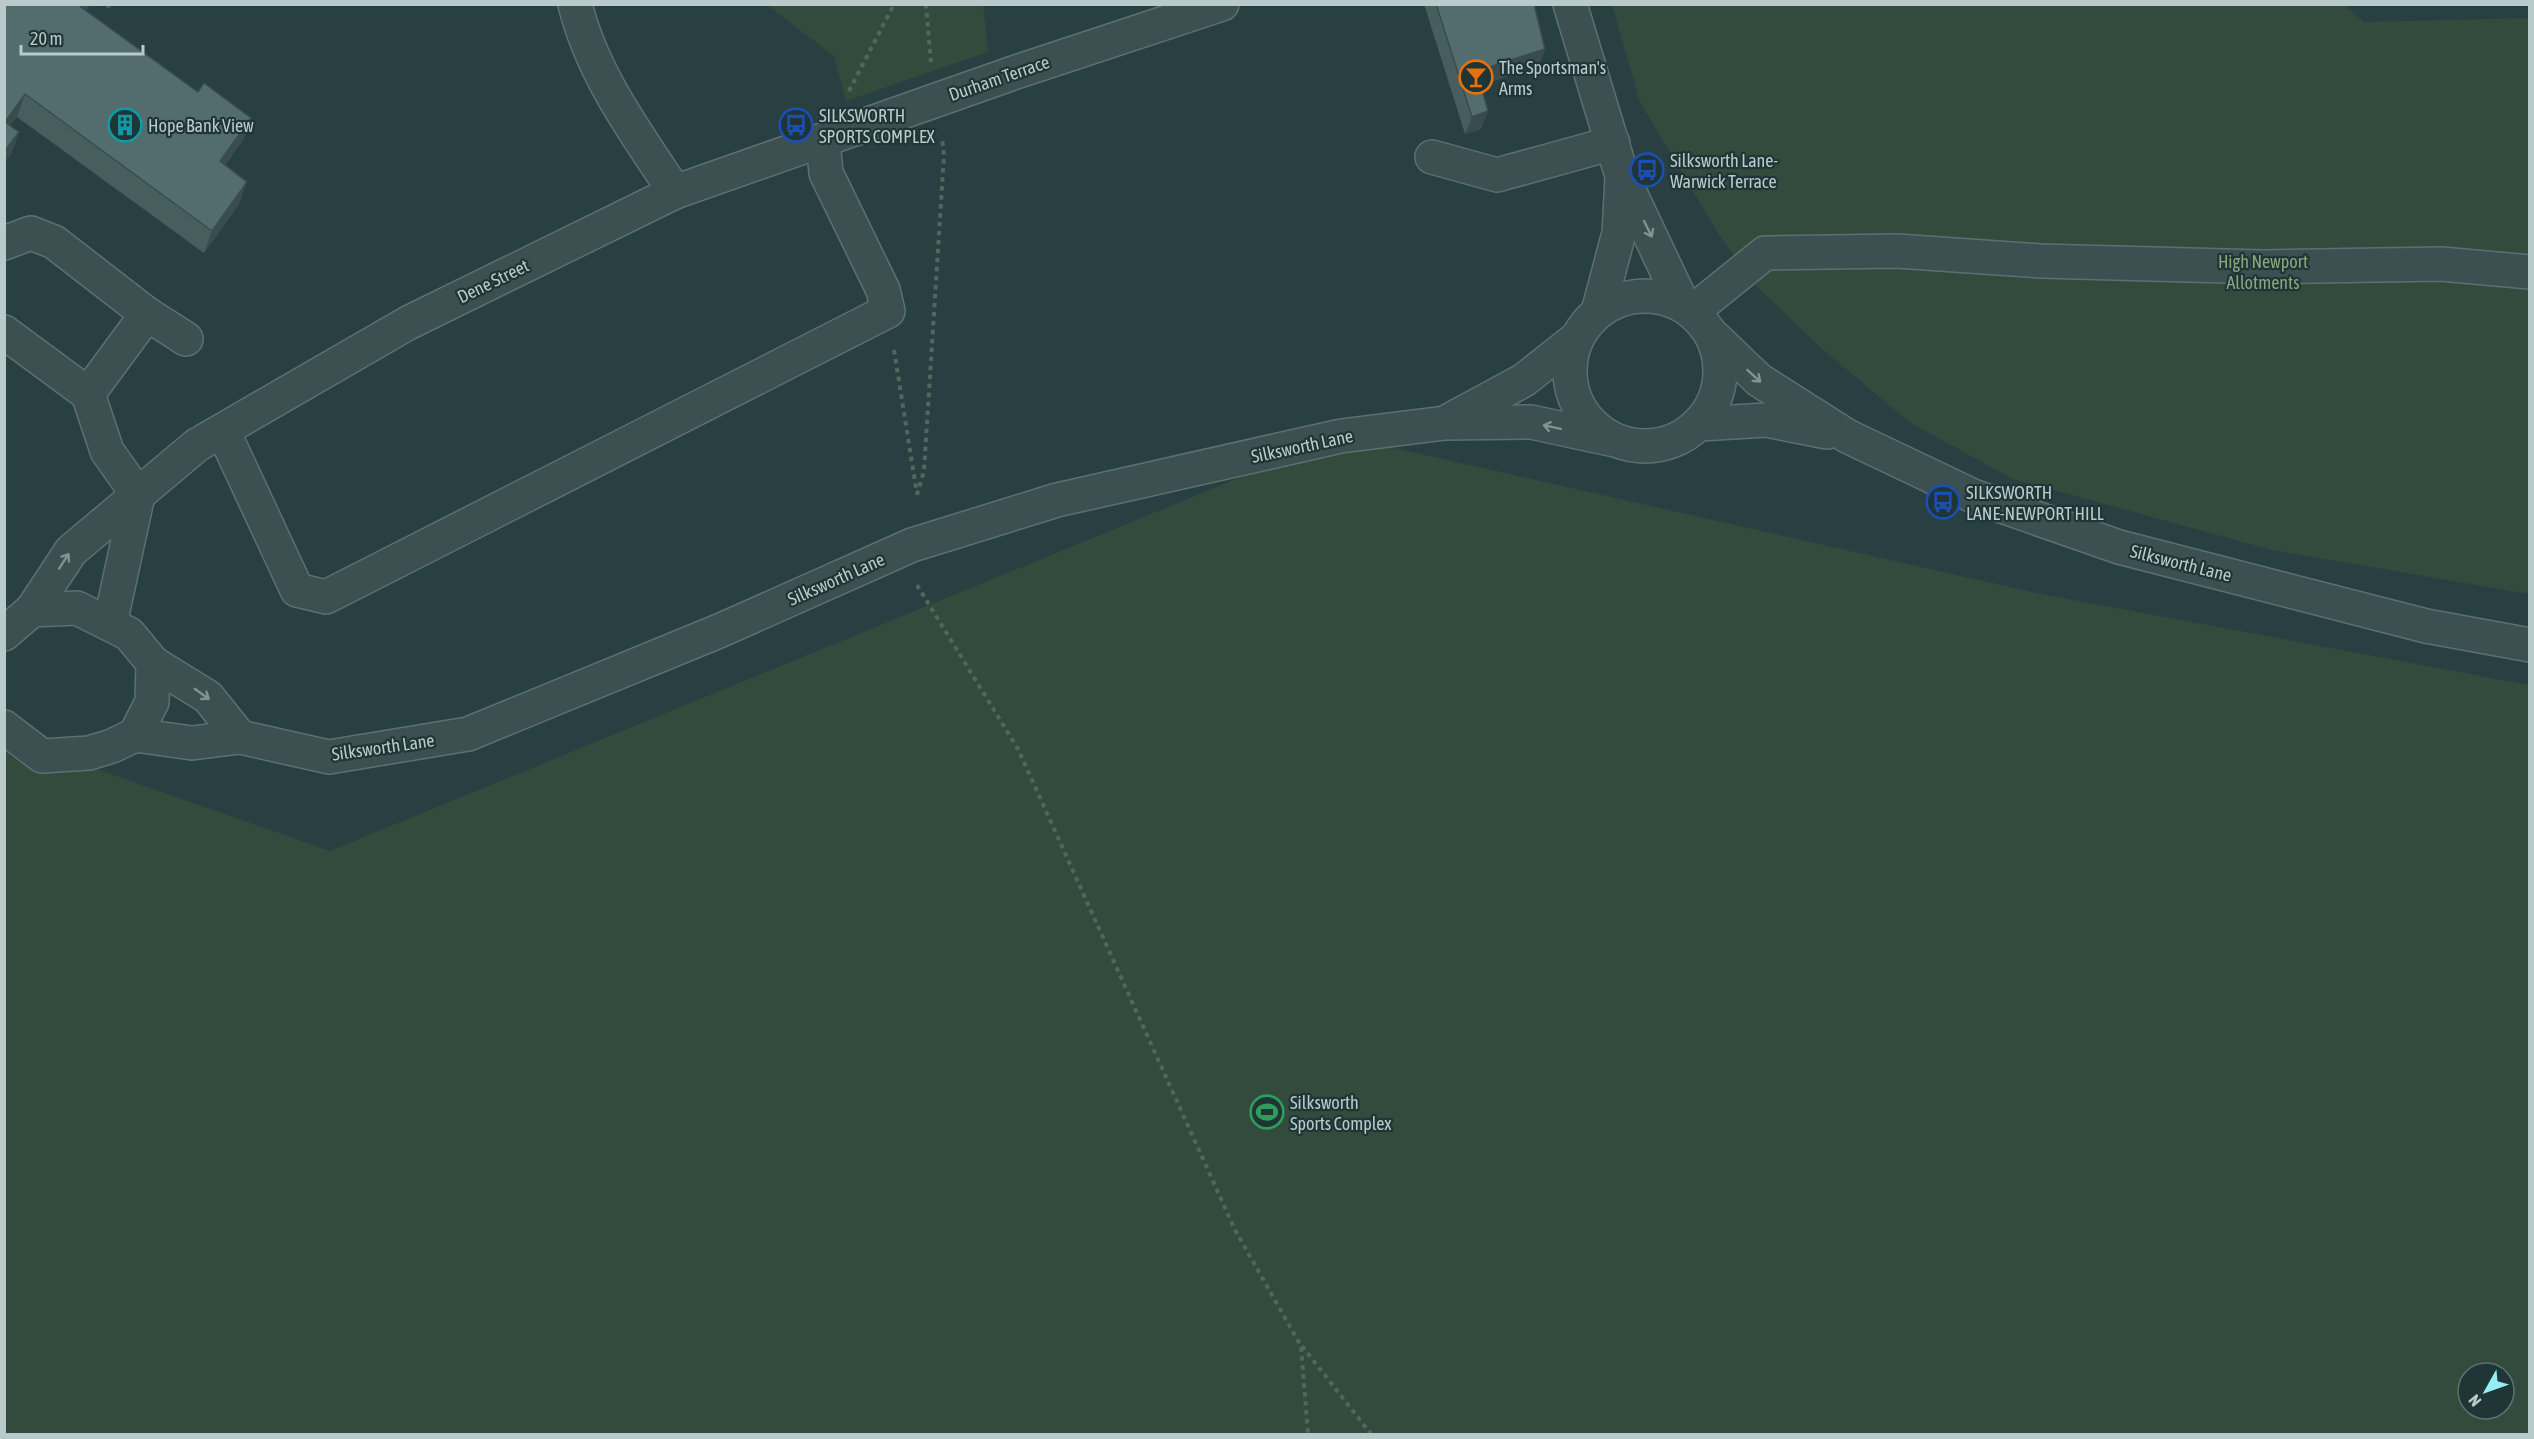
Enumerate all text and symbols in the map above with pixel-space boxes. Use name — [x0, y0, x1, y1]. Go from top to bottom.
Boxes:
scale bar — [21, 18, 142, 56]
text: 20 m — [30, 28, 62, 49]
street label: Durham Terrace — [946, 51, 1052, 105]
place label: The Sportsman's Arms — [1499, 57, 1606, 99]
bar icon: The Sportsman's Arms — [1458, 59, 1494, 95]
place label: SILKSWORTH SPORTS COMPLEX — [819, 105, 936, 147]
building icon: Hope Bank View — [107, 107, 143, 143]
bus stop icon: SILKSWORTH SPORTS COMPLEX — [778, 107, 814, 143]
place label: Hope Bank View — [148, 115, 254, 136]
place label: Silksworth Lane- Warwick Terrace — [1670, 150, 1779, 192]
bus stop icon: Silksworth Lane- Warwick Terrace — [1629, 152, 1665, 188]
one-way arrow — [1642, 220, 1654, 238]
park label: High Newport Allotments — [2218, 251, 2308, 293]
street label: Dene Street — [454, 255, 532, 307]
one-way arrow — [1747, 369, 1762, 383]
one-way arrow — [1543, 420, 1562, 432]
street label: Silksworth Lane — [1249, 425, 1355, 467]
place label: SILKSWORTH LANE-NEWPORT HILL — [1966, 482, 2104, 524]
bus stop icon: SILKSWORTH LANE-NEWPORT HILL — [1925, 484, 1961, 520]
street label: Silksworth Lane — [2128, 540, 2234, 586]
street label: Silksworth Lane — [784, 548, 888, 610]
one-way arrow — [58, 554, 70, 570]
one-way arrow — [194, 688, 210, 700]
street label: Silksworth Lane — [330, 729, 436, 765]
place label: Silksworth Sports Complex — [1290, 1092, 1392, 1134]
sports icon: Silksworth Sports Complex — [1249, 1094, 1285, 1130]
north arrow — [2456, 1361, 2516, 1421]
text: N — [2465, 1391, 2484, 1410]

